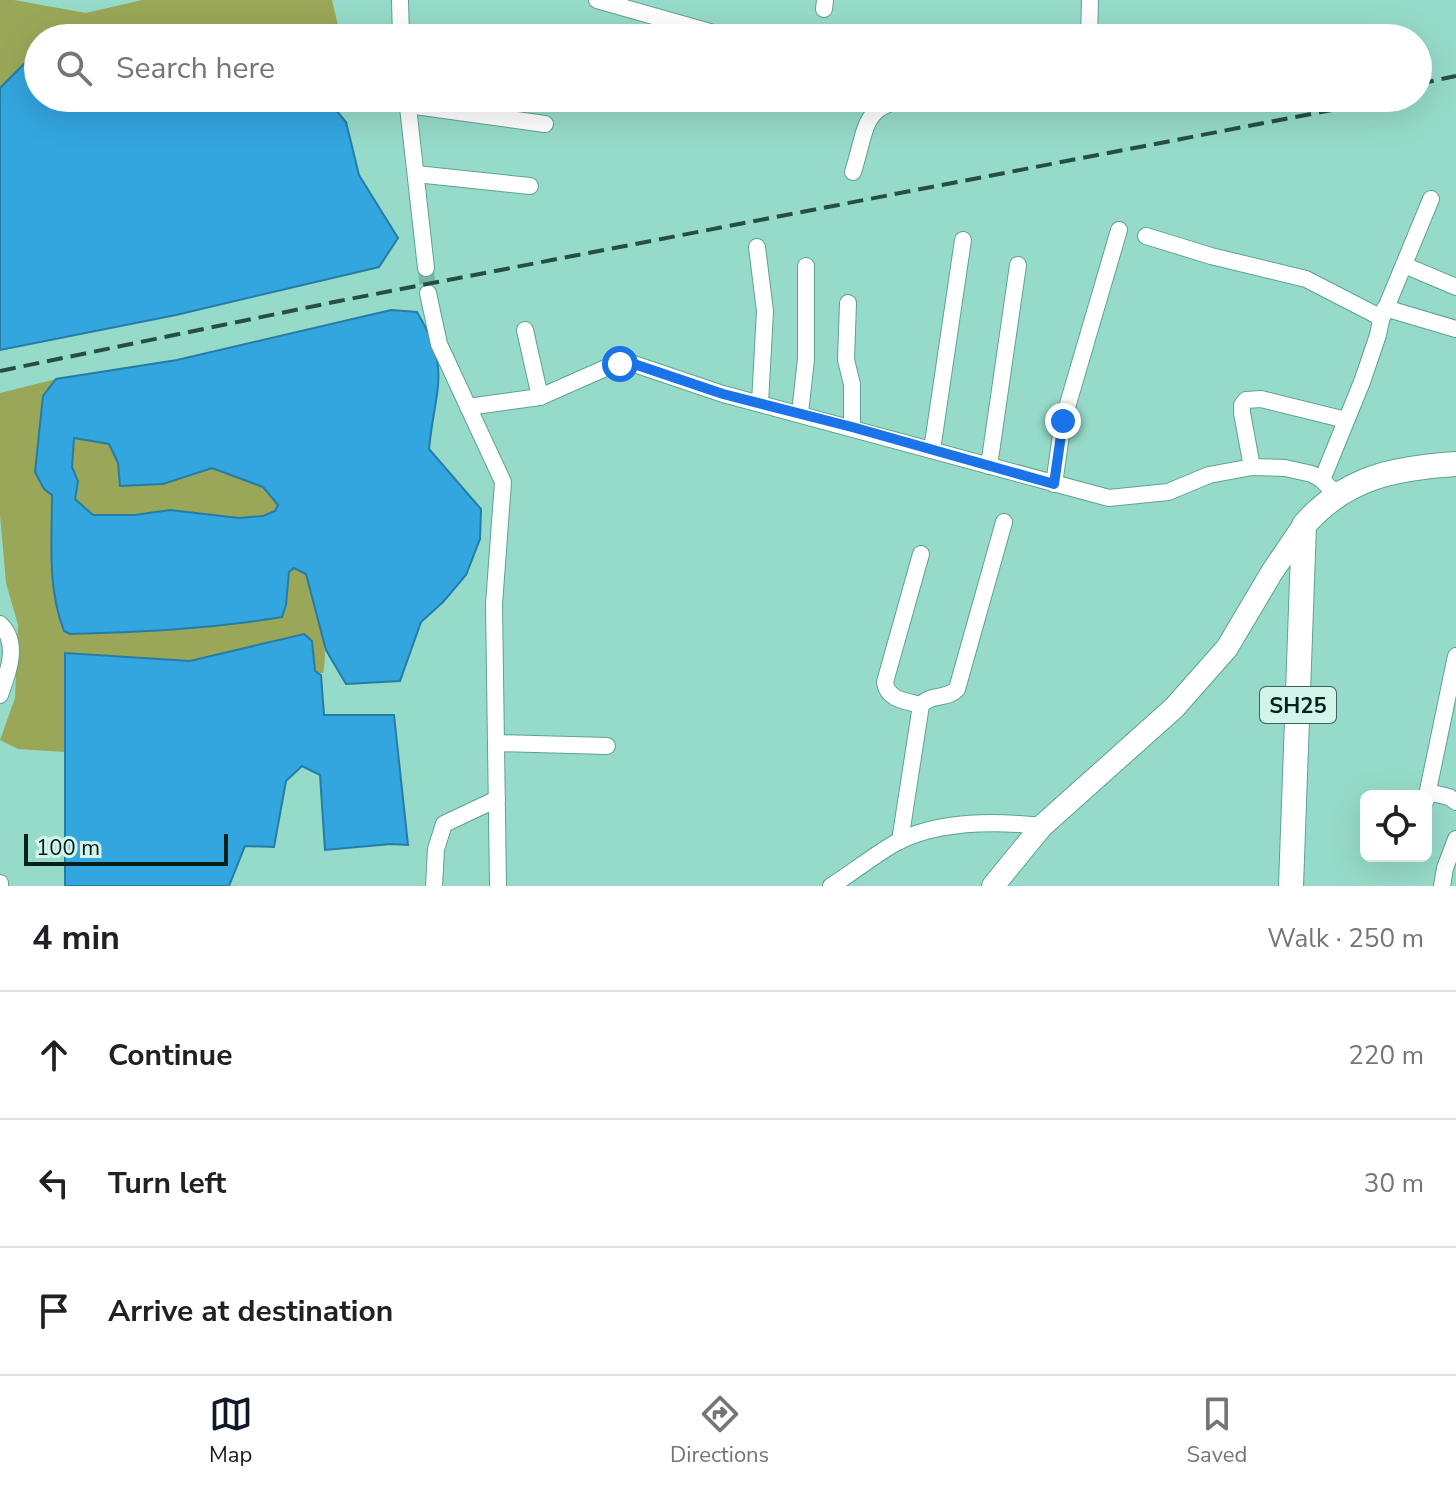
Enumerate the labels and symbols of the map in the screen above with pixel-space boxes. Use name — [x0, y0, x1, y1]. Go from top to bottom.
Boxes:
route start — [602, 346, 638, 382]
route end — [1045, 403, 1081, 439]
road number: SH25 — [1260, 687, 1336, 723]
scale bar — [24, 830, 228, 866]

